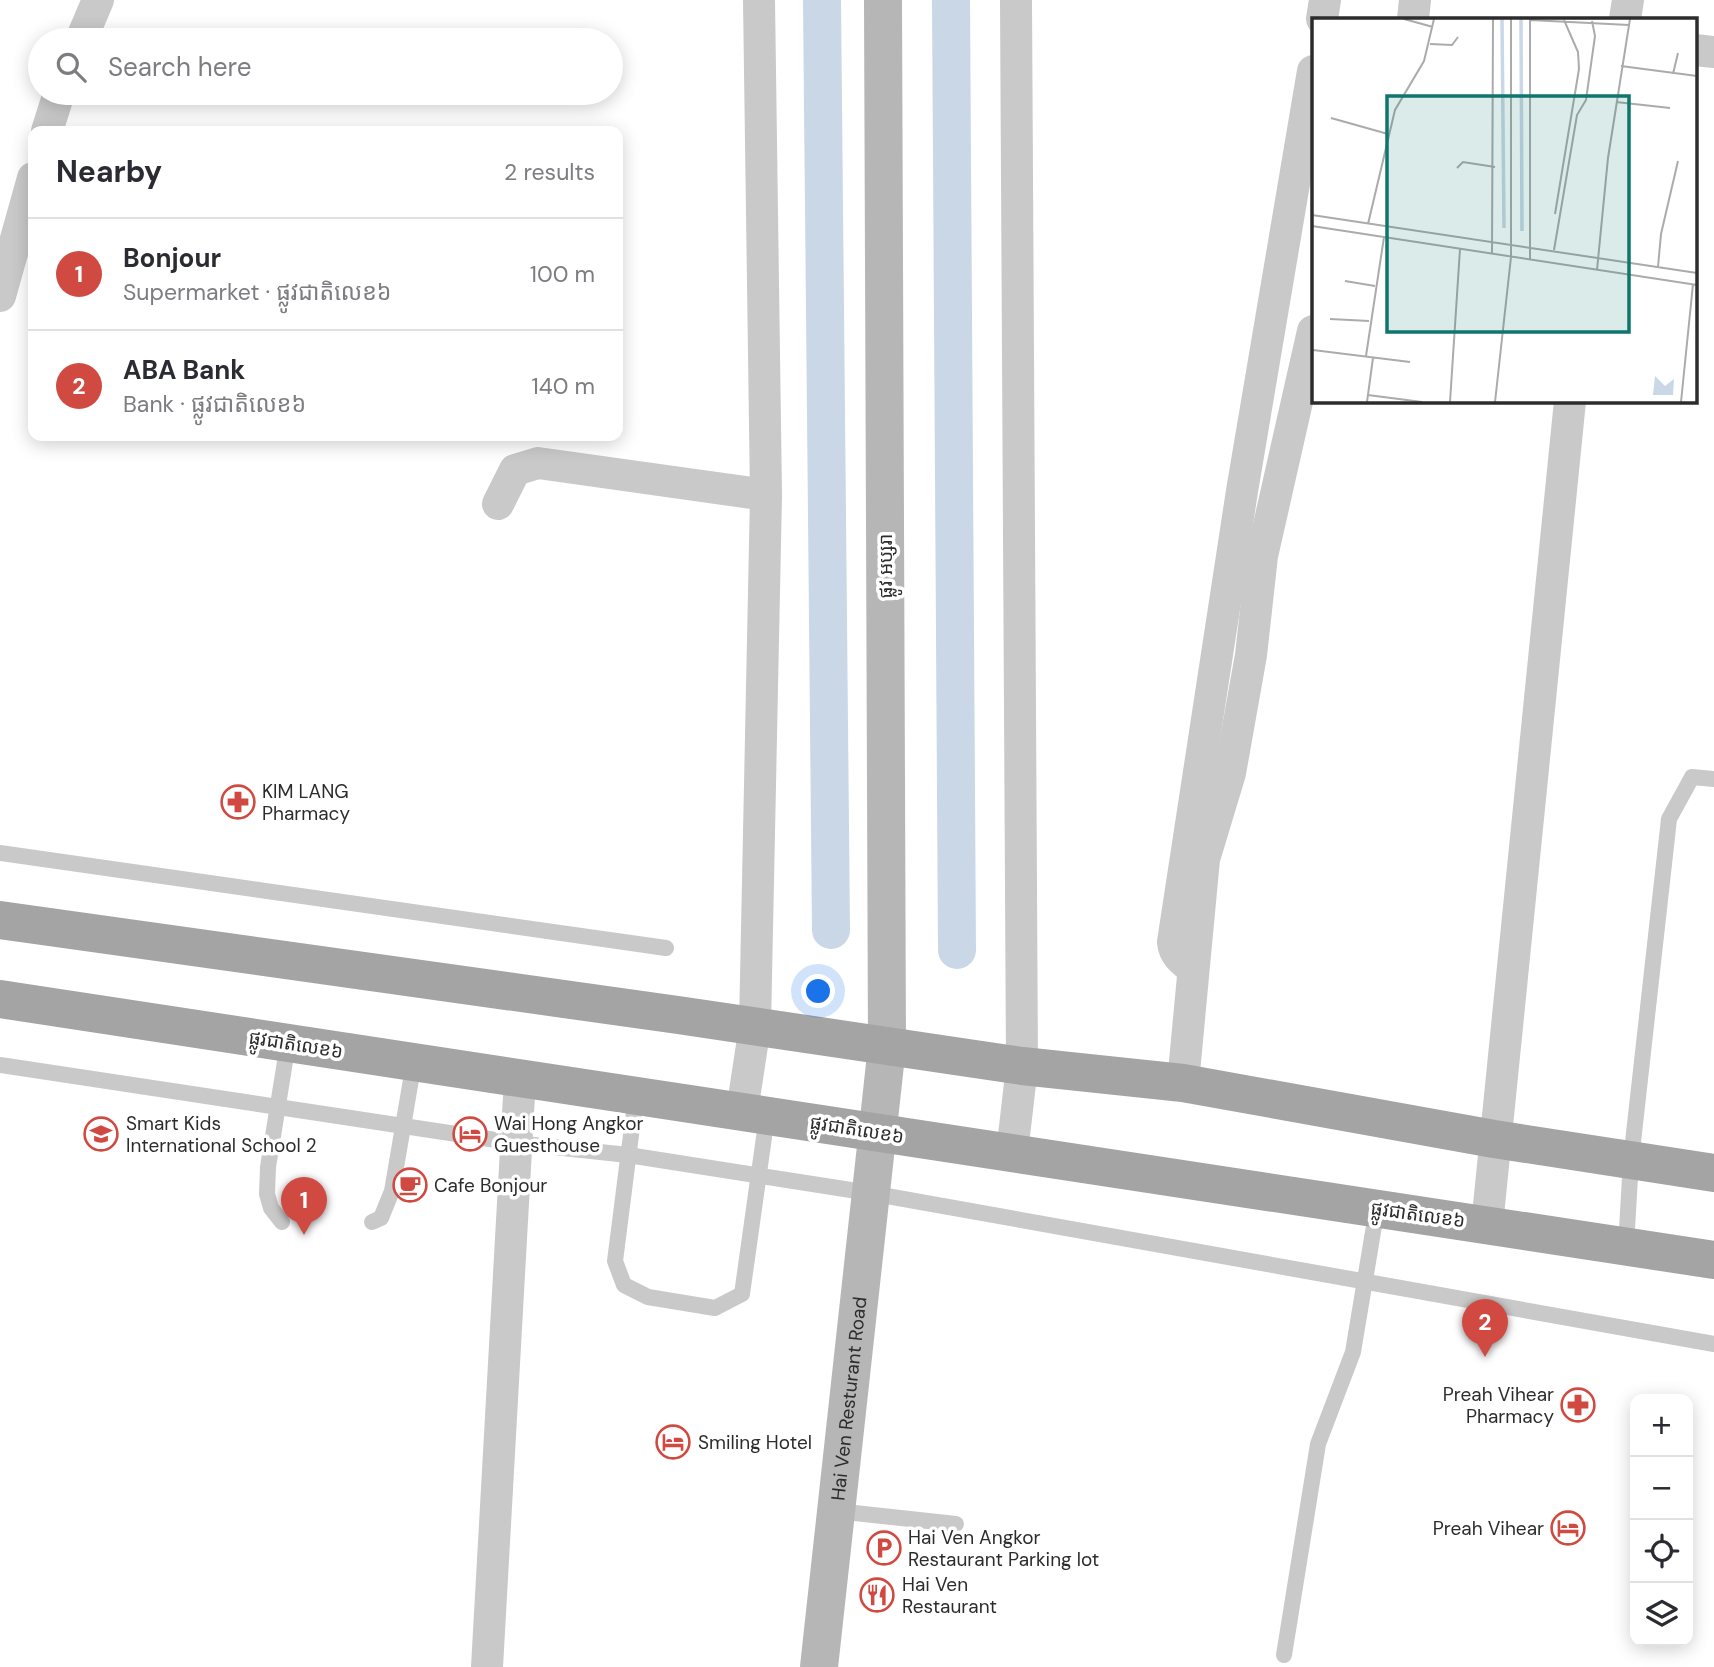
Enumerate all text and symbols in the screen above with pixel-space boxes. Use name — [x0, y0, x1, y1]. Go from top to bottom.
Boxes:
inset map — [1312, 18, 1696, 402]
search box — [28, 28, 623, 105]
icon: search — [52, 48, 90, 86]
text: Search here — [108, 50, 251, 84]
text: Nearby — [56, 152, 162, 191]
text: 2 results — [504, 157, 595, 187]
text: Bonjour — [123, 241, 221, 275]
text: 1 — [75, 259, 83, 289]
text: 100 m — [530, 259, 595, 289]
text: Supermarket · ផ្លូវជាតិលេខ៦ — [123, 277, 391, 307]
text: ABA Bank — [123, 353, 245, 387]
text: 2 — [72, 371, 86, 401]
text: 140 m — [532, 371, 595, 401]
text: Bank · ផ្លូវជាតិលេខ៦ — [123, 389, 306, 419]
street label: ផ្លូវ អប្សរា — [873, 534, 903, 598]
place label: KIM LANG Pharmacy — [262, 779, 350, 826]
pharmacy icon: KIM LANG Pharmacy — [219, 783, 257, 821]
your location — [801, 974, 835, 1008]
street label: ផ្លូវជាតិលេខ៦ — [246, 1025, 345, 1069]
street label: ផ្លូវជាតិលេខ៦ — [807, 1110, 906, 1154]
place label: Smart Kids International School 2 — [126, 1111, 317, 1158]
place label: Wai Hong Angkor Guesthouse — [494, 1111, 644, 1158]
school or university icon: Smart Kids International School 2 — [82, 1115, 120, 1153]
hotel icon: Wai Hong Angkor Guesthouse — [451, 1115, 489, 1153]
cafe icon: Cafe Bonjour — [391, 1166, 429, 1204]
place label: Cafe Bonjour — [434, 1173, 547, 1198]
pin: 1 — [281, 1177, 327, 1235]
street label: ផ្លូវជាតិលេខ៦ — [1368, 1195, 1467, 1238]
street label: Hai Ven Resturant Road — [825, 1295, 872, 1502]
pin: 2 — [1462, 1299, 1508, 1357]
place label: Preah Vihear Pharmacy — [1443, 1382, 1554, 1429]
pharmacy icon: Preah Vihear Pharmacy — [1559, 1386, 1597, 1424]
map controls — [1630, 1394, 1693, 1646]
button: + — [1630, 1394, 1693, 1457]
hotel icon: Smiling Hotel — [654, 1423, 692, 1461]
place label: Smiling Hotel — [698, 1430, 812, 1455]
button: − — [1630, 1457, 1693, 1520]
hotel icon: Preah Vihear — [1549, 1509, 1587, 1547]
place label: Preah Vihear — [1433, 1516, 1544, 1541]
button: locate — [1630, 1520, 1693, 1583]
place label: Hai Ven Angkor Restaurant Parking lot — [908, 1525, 1099, 1572]
parking icon: Hai Ven Angkor Restaurant Parking lot — [865, 1529, 903, 1567]
place label: Hai Ven Restaurant — [902, 1572, 997, 1619]
restaurant icon: Hai Ven Restaurant — [858, 1576, 896, 1614]
button: layers — [1630, 1583, 1693, 1646]

